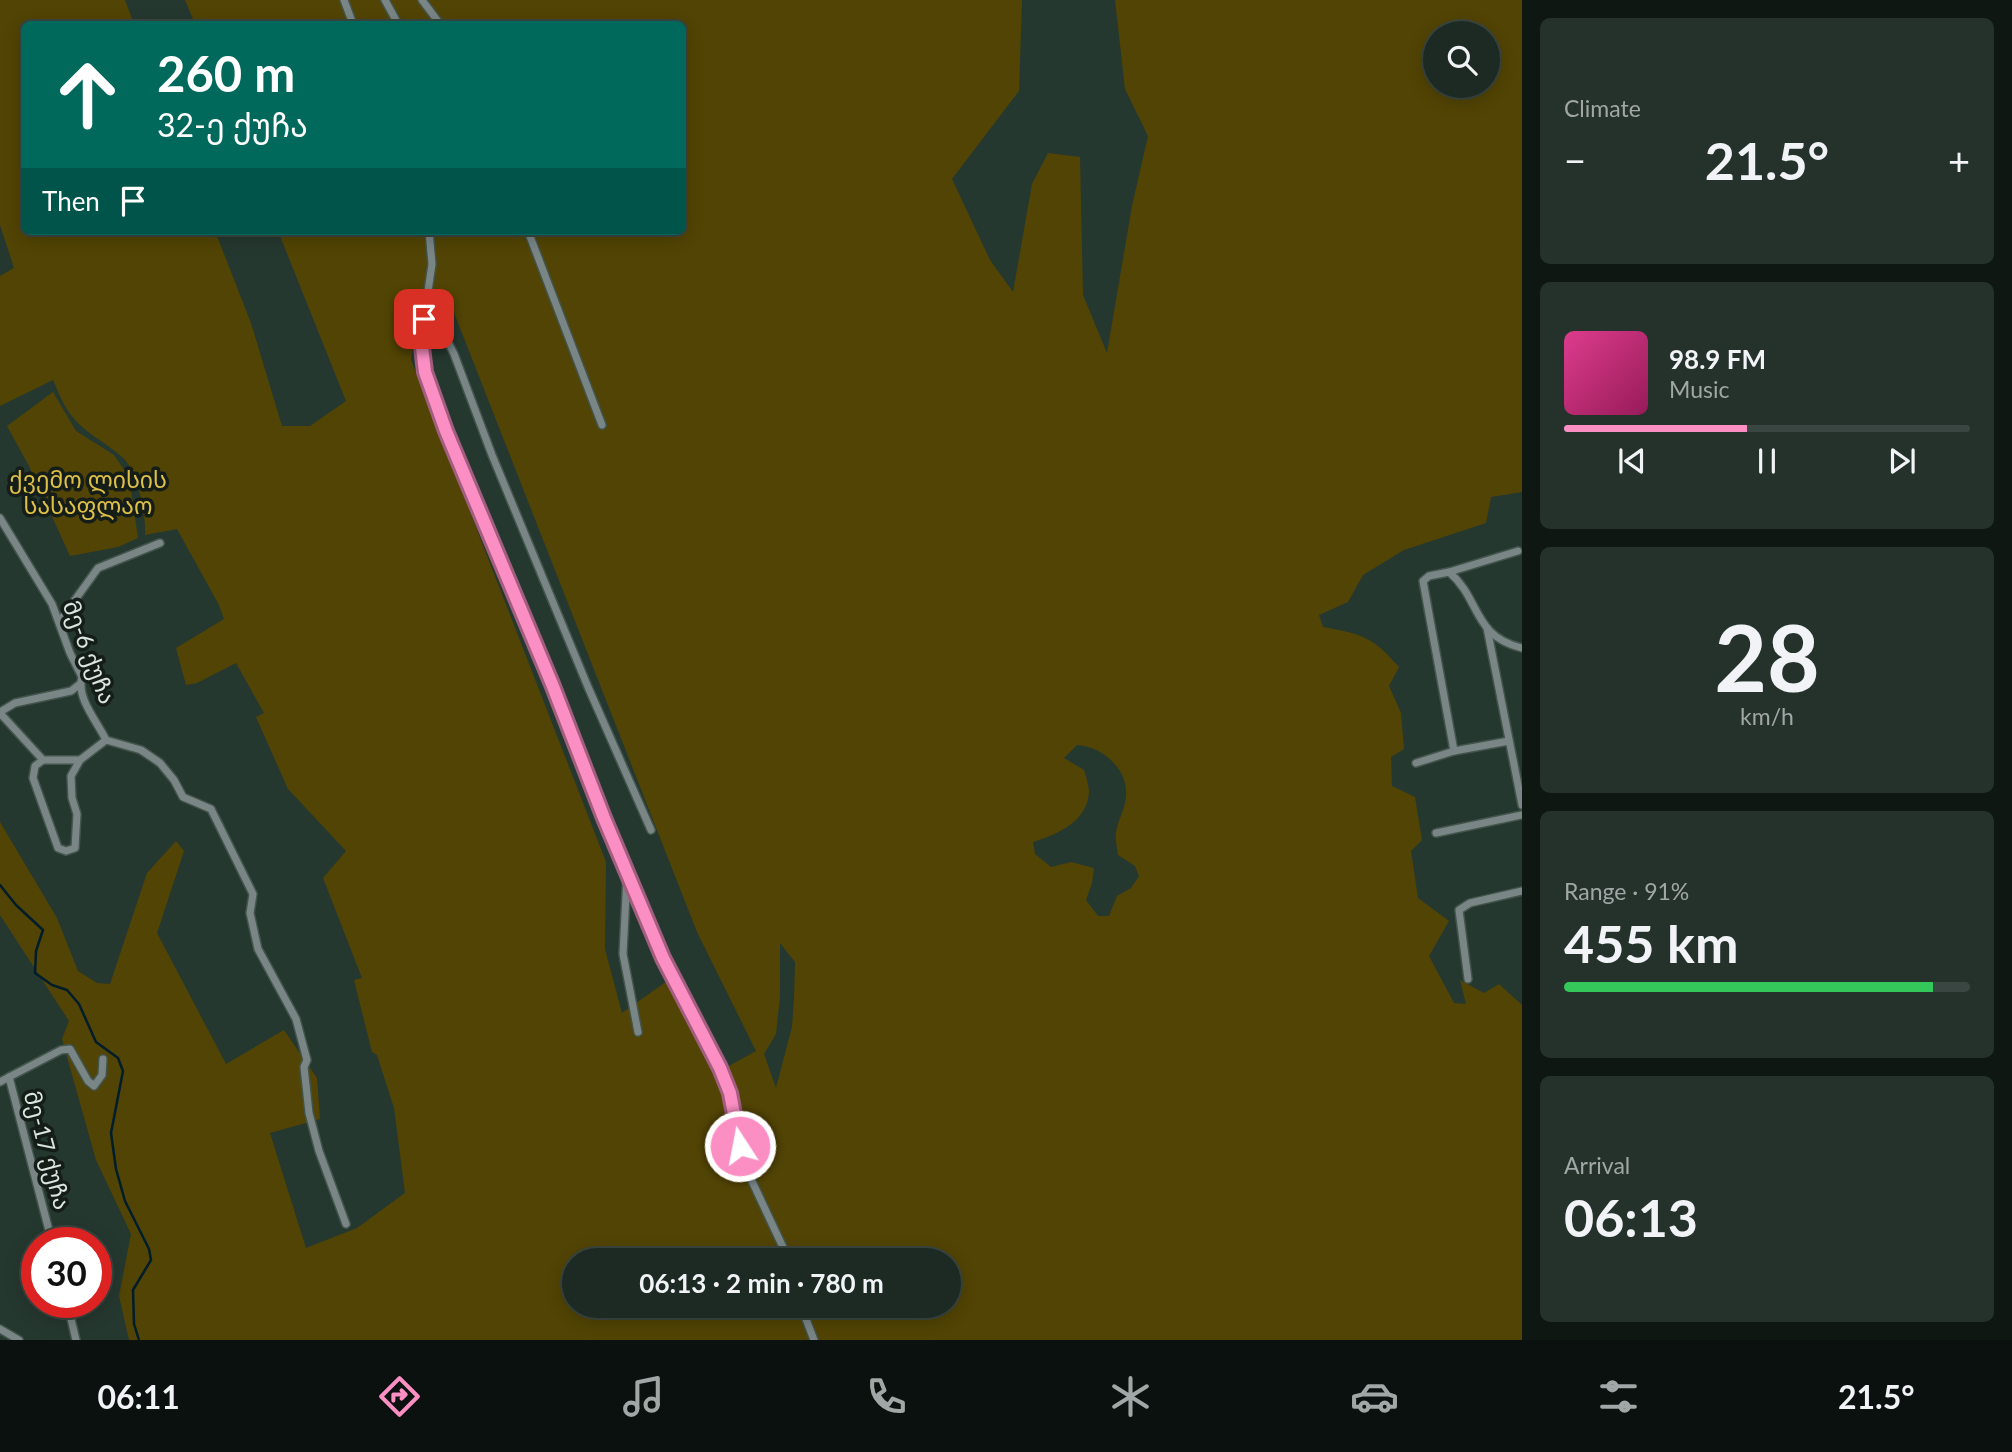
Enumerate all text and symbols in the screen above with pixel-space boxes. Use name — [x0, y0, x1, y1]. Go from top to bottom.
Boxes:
map controls — [1423, 21, 1500, 98]
button: search — [1423, 21, 1500, 98]
text: 260 m — [157, 44, 295, 102]
icon: ahead — [42, 49, 133, 140]
text: Climate — [1564, 94, 1641, 122]
text: 32-ე ქუჩა — [157, 105, 308, 144]
text: 21.5° — [1705, 129, 1829, 191]
text: − — [1564, 137, 1586, 183]
text: + — [1948, 137, 1970, 183]
icon: arrive — [114, 182, 152, 220]
text: Then — [42, 185, 100, 217]
pin — [394, 289, 454, 349]
icon: arrive — [405, 300, 443, 338]
text: 98.9 FM — [1669, 343, 1766, 375]
text: Music — [1669, 375, 1729, 403]
icon: previous — [1613, 442, 1651, 480]
icon: pause — [1748, 442, 1786, 480]
icon: next — [1883, 442, 1921, 480]
park label: ქვემო ლისის სასაფლაო — [9, 465, 167, 520]
street label: მე-6 ქუჩა — [57, 596, 123, 708]
text: 28 — [1714, 602, 1820, 711]
text: km/h — [1740, 702, 1794, 730]
text: Range · 91% — [1564, 877, 1689, 905]
text: 455 km — [1564, 912, 1738, 974]
street label: მე-17 ქუჩა — [18, 1088, 77, 1213]
position arrow — [703, 1109, 777, 1183]
text: Arrival — [1564, 1151, 1630, 1179]
text: 06:13 — [1564, 1186, 1698, 1248]
speed limit sign: 30 — [21, 1227, 112, 1318]
text: 06:13 · 2 min · 780 m — [639, 1267, 884, 1299]
icon: directions — [375, 1372, 424, 1421]
icon: music — [619, 1372, 668, 1421]
icon: phone — [862, 1372, 911, 1421]
icon: climate — [1106, 1372, 1155, 1421]
icon: car — [1350, 1372, 1399, 1421]
icon: filters — [1594, 1372, 1643, 1421]
text: 06:11 — [97, 1377, 180, 1416]
text: 21.5° — [1838, 1377, 1915, 1416]

